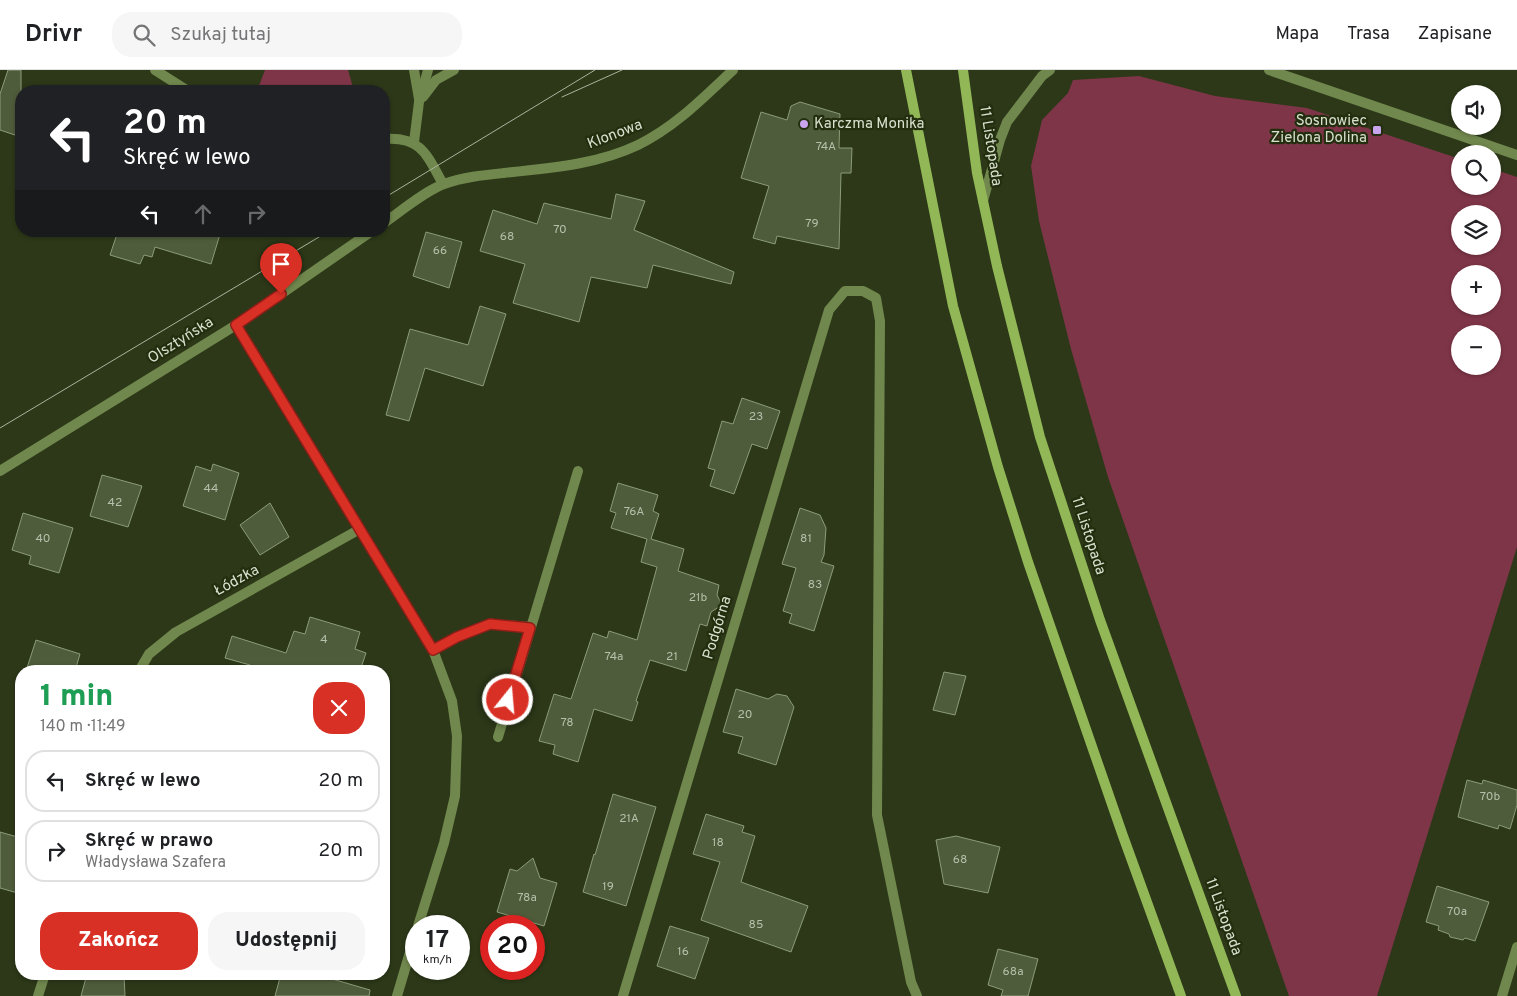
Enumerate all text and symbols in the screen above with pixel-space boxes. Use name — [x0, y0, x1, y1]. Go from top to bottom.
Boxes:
search box — [112, 12, 462, 57]
text: Drivr — [25, 20, 82, 50]
icon: search — [130, 21, 158, 49]
text: Szukaj tutaj — [170, 23, 271, 47]
text: Mapa — [1276, 23, 1319, 46]
text: Trasa — [1347, 23, 1390, 46]
text: Zapisane — [1418, 23, 1492, 46]
map controls — [1451, 85, 1501, 375]
button: sound — [1451, 85, 1501, 135]
text: 20 m — [123, 102, 207, 146]
icon: left — [40, 105, 105, 170]
street label: 11 Listopada — [974, 105, 1006, 187]
place label: Sosnowiec Zielona Dolina — [1271, 112, 1367, 148]
place label: Karczma Monika — [814, 115, 924, 134]
street label: Klonowa — [585, 116, 645, 154]
marker: Karczma Monika — [798, 118, 810, 130]
marker: Sosnowiec Zielona Dolina — [1371, 124, 1383, 136]
house number: 74A — [816, 139, 836, 155]
text: Skręć w lewo — [123, 145, 251, 172]
button: search — [1451, 145, 1501, 195]
icon: left — [136, 200, 164, 228]
icon: ahead — [189, 200, 217, 228]
icon: right — [242, 200, 270, 228]
button: layers — [1451, 205, 1501, 255]
house number: 79 — [805, 216, 819, 232]
house number: 70 — [553, 222, 567, 238]
house number: 68 — [500, 229, 514, 245]
pin — [260, 243, 302, 294]
house number: 66 — [433, 243, 447, 259]
icon: arrive — [267, 250, 295, 278]
button: + — [1451, 265, 1501, 315]
street label: Olsztyńska — [145, 313, 217, 369]
button: − — [1451, 325, 1501, 375]
house number: 23 — [749, 409, 763, 425]
house number: 44 — [204, 481, 218, 497]
house number: 42 — [108, 495, 122, 511]
street label: 11 Listopada — [1066, 495, 1110, 577]
house number: 76A — [624, 504, 644, 520]
house number: 40 — [35, 531, 51, 547]
house number: 81 — [800, 531, 812, 547]
street label: Łódzka — [211, 561, 263, 601]
house number: 83 — [808, 577, 822, 593]
house number: 21b — [689, 590, 708, 606]
street label: Podgórna — [699, 594, 737, 662]
house number: 4 — [320, 632, 328, 648]
house number: 74a — [605, 649, 623, 665]
house number: 21 — [666, 649, 678, 665]
position arrow — [481, 673, 533, 725]
text: 1 min — [40, 679, 113, 716]
button: close — [313, 682, 365, 734]
house number: 20 — [737, 707, 753, 723]
house number: 78 — [560, 715, 574, 731]
text: 140 m · 11:49 — [40, 717, 125, 737]
icon: left — [42, 767, 70, 795]
text: Skręć w lewo — [85, 769, 200, 793]
text: 20 m — [319, 769, 363, 793]
house number: 70b — [1480, 789, 1500, 805]
house number: 21A — [619, 811, 639, 827]
text: Skręć w prawo — [85, 829, 213, 853]
house number: 18 — [712, 835, 724, 851]
icon: right — [42, 837, 70, 865]
text: 20 m — [319, 839, 363, 863]
house number: 68 — [953, 852, 967, 868]
text: Władysława Szafera — [85, 853, 226, 873]
street label: 11 Listopada — [1200, 876, 1246, 958]
house number: 19 — [602, 879, 614, 895]
house number: 78a — [517, 890, 537, 906]
house number: 70a — [1447, 904, 1467, 920]
button: Zakończ — [40, 912, 198, 970]
button: Udostępnij — [208, 912, 365, 970]
speed limit sign: 20 — [480, 915, 545, 980]
house number: 85 — [749, 917, 763, 933]
text: 17 — [426, 925, 449, 957]
house number: 16 — [677, 944, 689, 960]
text: km/h — [423, 952, 452, 968]
house number: 68a — [1003, 964, 1023, 980]

